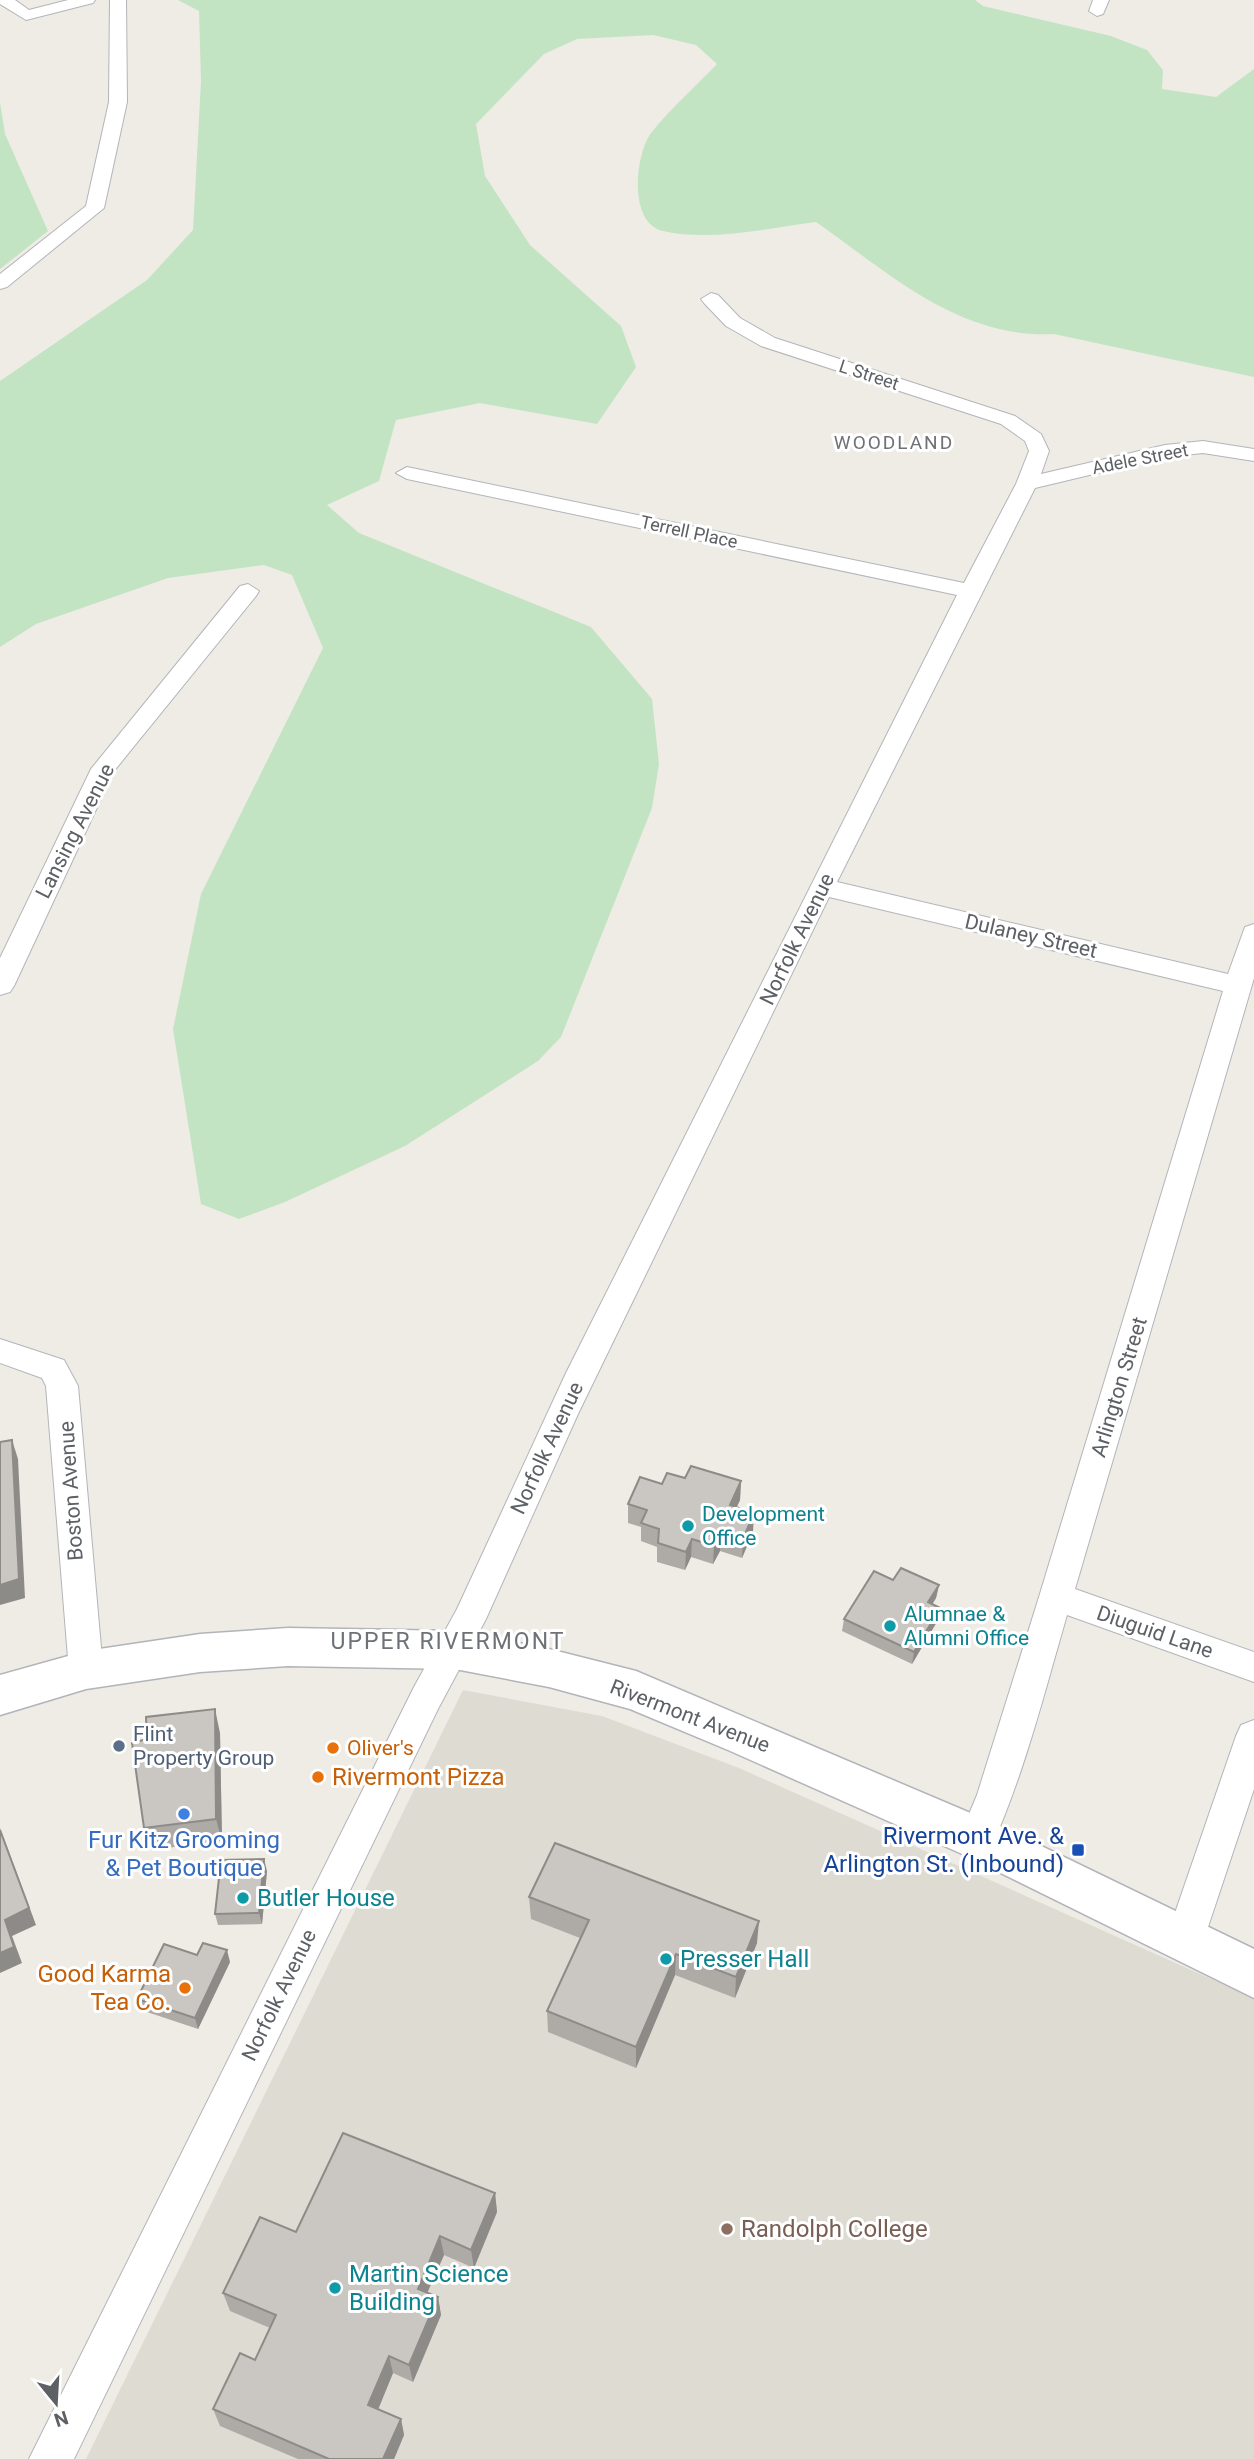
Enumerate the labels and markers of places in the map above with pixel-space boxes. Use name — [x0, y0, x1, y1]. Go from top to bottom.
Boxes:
place label: Development Office — [702, 1502, 825, 1550]
marker: Development Office — [680, 1518, 696, 1534]
place label: Alumnae & Alumni Office — [904, 1602, 1029, 1650]
marker: Alumnae & Alumni Office — [882, 1618, 898, 1634]
place label: Flint Property Group — [133, 1722, 274, 1770]
place label: Oliver's — [347, 1736, 414, 1760]
marker: Flint Property Group — [111, 1738, 127, 1754]
marker: Oliver's — [325, 1740, 341, 1756]
place label: Rivermont Pizza — [332, 1763, 505, 1791]
marker: Rivermont Pizza — [310, 1769, 326, 1785]
marker: Fur Kitz Grooming & Pet Boutique — [176, 1806, 192, 1822]
place label: Rivermont Ave. & Arlington St. (Inbound) — [823, 1822, 1064, 1878]
place label: Fur Kitz Grooming & Pet Boutique — [88, 1826, 280, 1882]
marker: Rivermont Ave. & Arlington St. (Inbound) — [1070, 1842, 1086, 1858]
place label: Butler House — [257, 1884, 395, 1912]
marker: Butler House — [235, 1890, 251, 1906]
place label: Presser Hall — [680, 1945, 809, 1973]
marker: Presser Hall — [658, 1951, 674, 1967]
place label: Good Karma Tea Co. — [37, 1960, 171, 2016]
marker: Good Karma Tea Co. — [177, 1980, 193, 1996]
place label: Randolph College — [741, 2215, 928, 2243]
marker: Randolph College — [719, 2221, 735, 2237]
place label: Martin Science Building — [349, 2260, 509, 2316]
marker: Martin Science Building — [327, 2280, 343, 2296]

